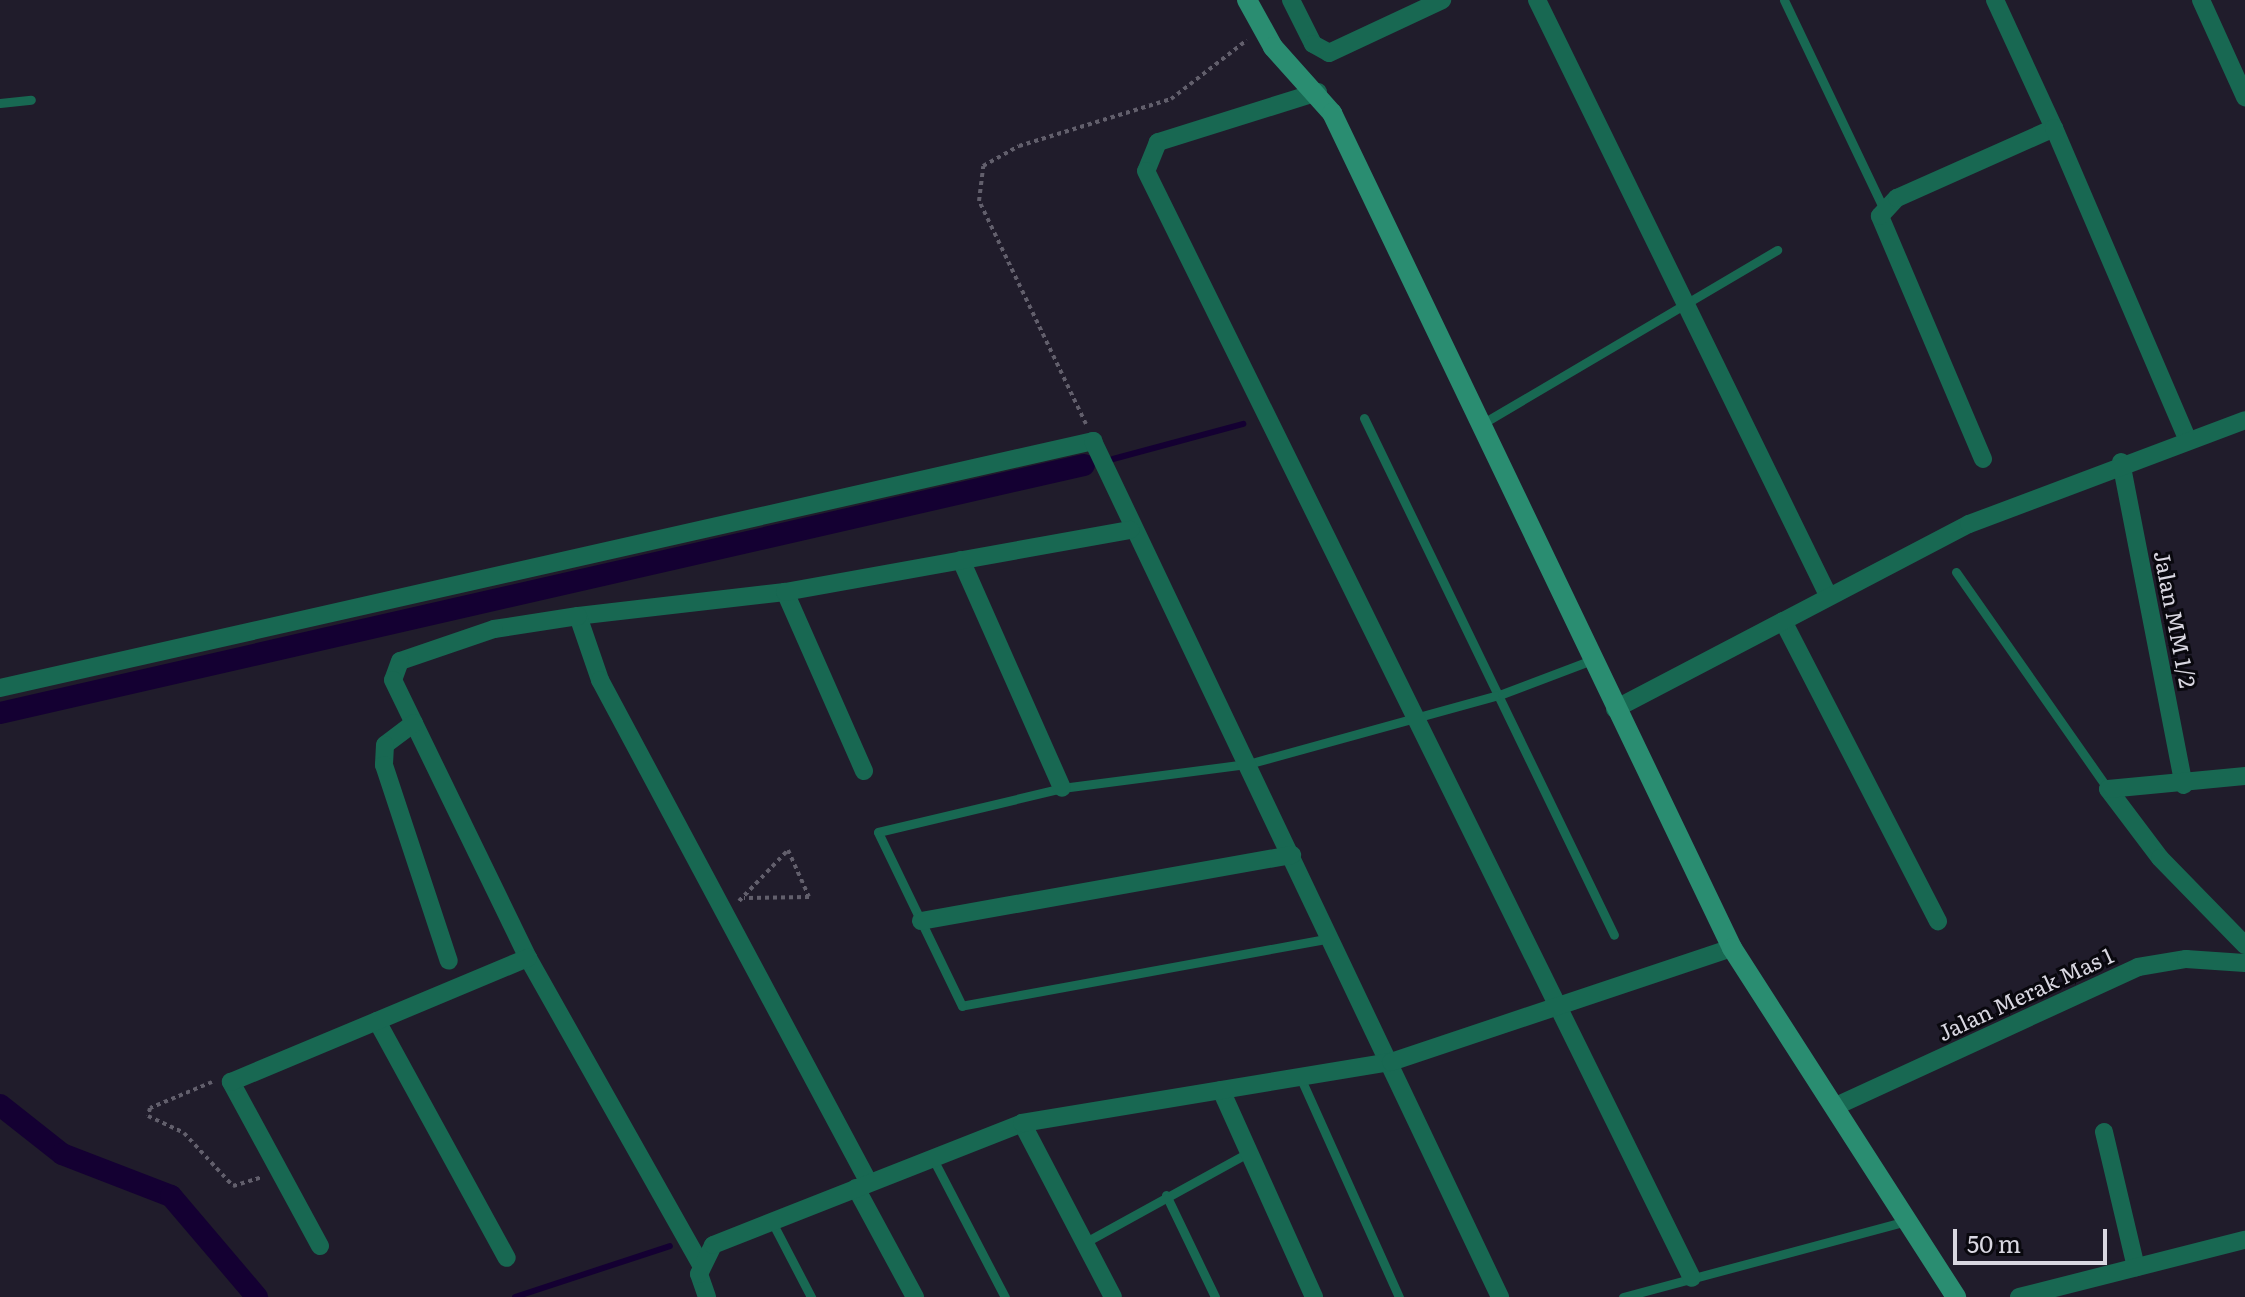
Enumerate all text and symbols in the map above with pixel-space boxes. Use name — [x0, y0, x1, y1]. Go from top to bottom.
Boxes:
street label: Jalan MM 1/2 — [2150, 548, 2202, 690]
street label: Jalan Merak Mas 1 — [1933, 941, 2117, 1045]
scale bar — [1957, 1213, 2111, 1263]
text: 50 m — [1967, 1225, 2021, 1260]

